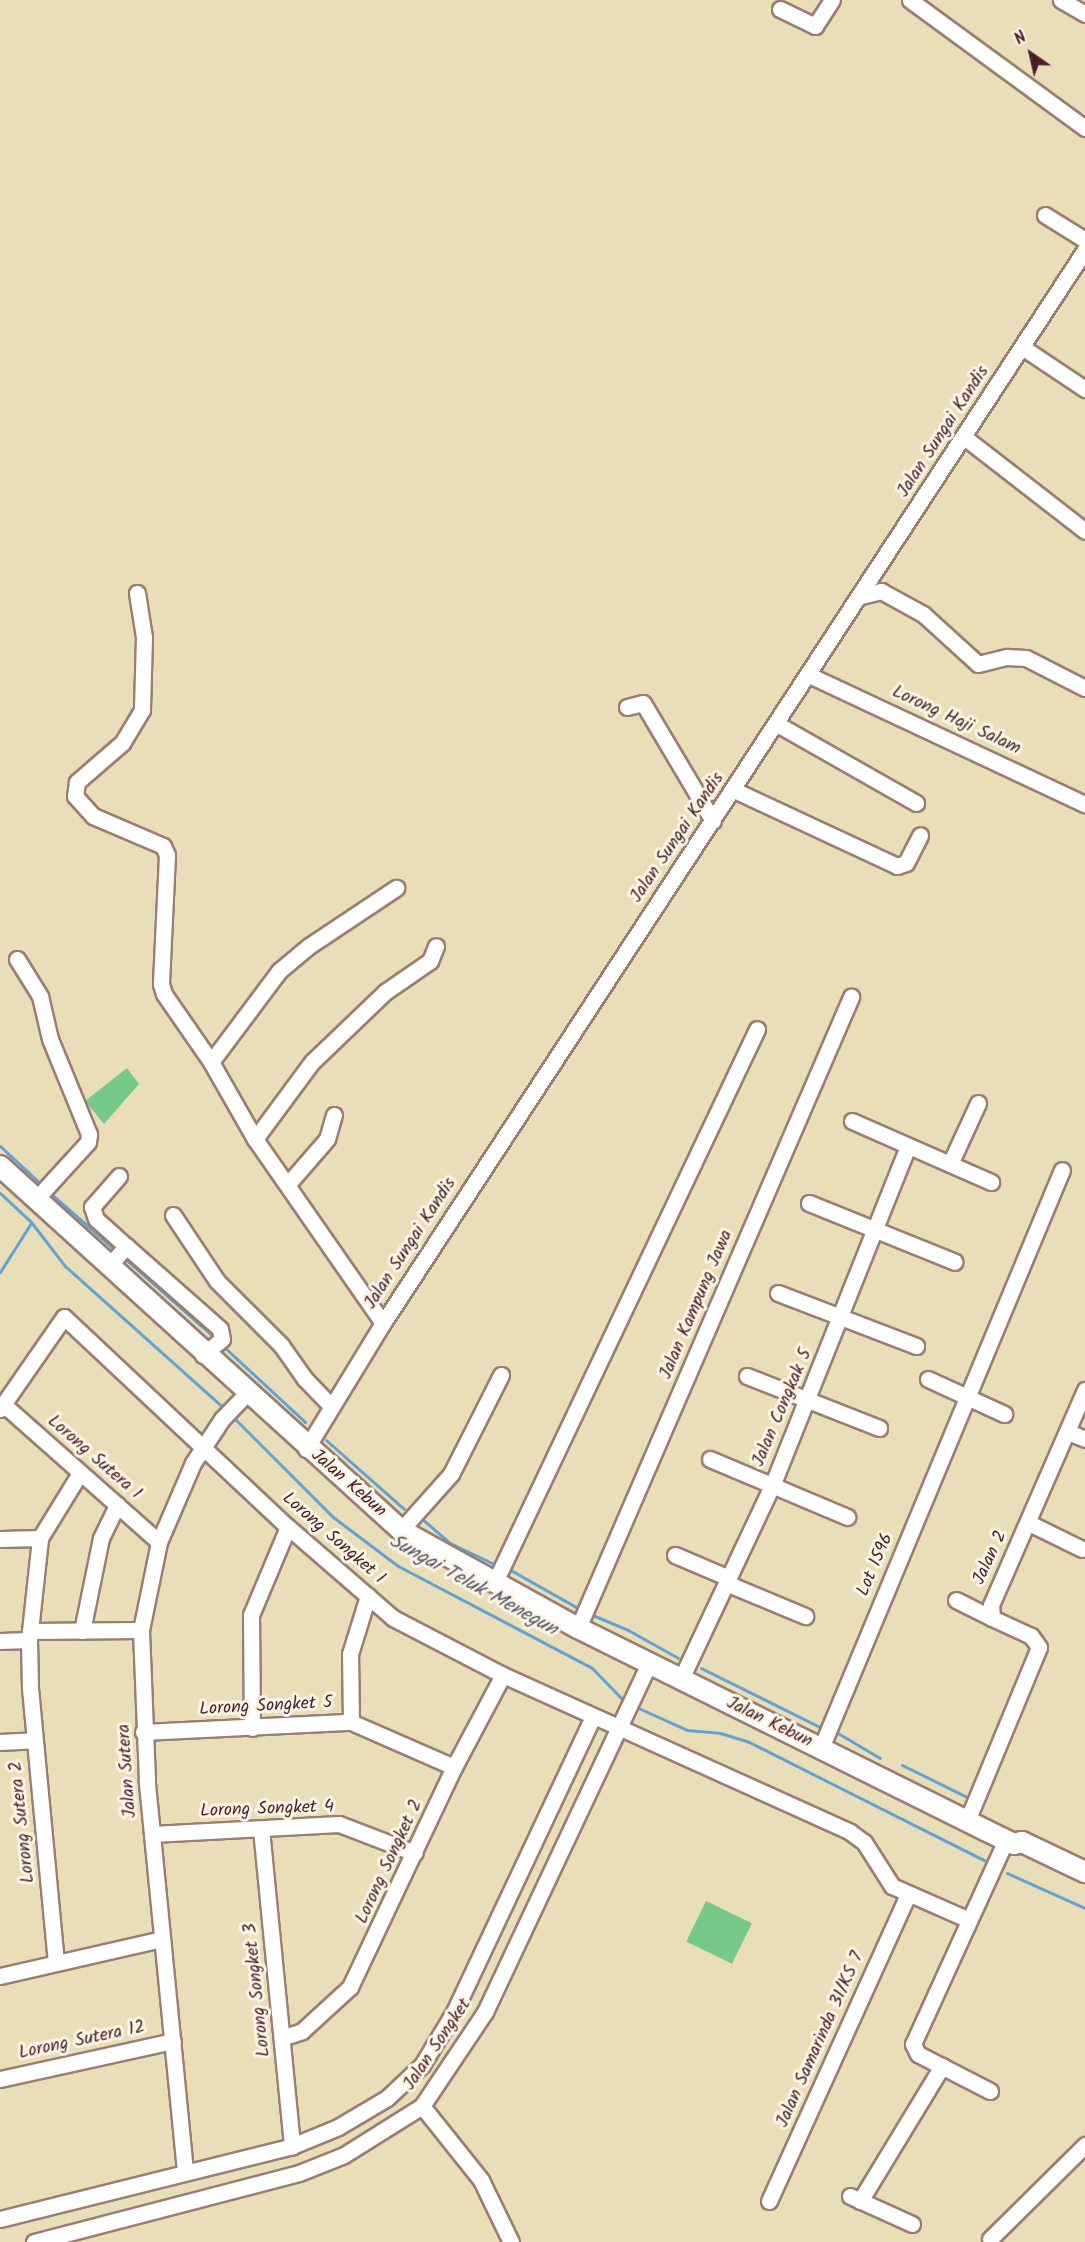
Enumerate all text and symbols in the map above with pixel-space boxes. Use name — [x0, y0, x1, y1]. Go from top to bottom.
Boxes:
north arrow — [1001, 24, 1061, 84]
text: N — [1009, 25, 1032, 52]
street label: Jalan Sungai Kandis — [893, 362, 995, 502]
street label: Lorong Haji Salam — [888, 682, 1024, 760]
street label: Jalan Sungai Kandis — [626, 769, 730, 907]
street label: Jalan Sungai Kandis — [360, 1174, 462, 1314]
street label: Jalan Kampung Jawa — [656, 1227, 738, 1383]
street label: Jalan Congkak 5 — [748, 1346, 818, 1470]
street label: Lorong Sutera 1 — [42, 1411, 146, 1505]
street label: Jalan Kebun — [306, 1445, 390, 1523]
street label: Lorong Songket 1 — [277, 1488, 389, 1590]
street label: Jalan 2 — [969, 1528, 1013, 1588]
water label: Sungai Teluk Menegun — [385, 1530, 561, 1642]
street label: Lot 1596 — [853, 1530, 899, 1600]
street label: Lorong Songket 5 — [199, 1693, 333, 1721]
street label: Jalan Kebun — [722, 1693, 816, 1753]
street label: Jalan Sutera — [114, 1723, 142, 1819]
street label: Lorong Sutera 2 — [6, 1760, 40, 1884]
street label: Lorong Songket 2 — [352, 1796, 428, 1928]
street label: Lorong Songket 4 — [200, 1797, 334, 1823]
street label: Lorong Songket 3 — [240, 1922, 276, 2058]
street label: Jalan Samarinda 31/KS 7 — [773, 1949, 869, 2131]
street label: Jalan Songket — [399, 1995, 477, 2095]
street label: Lorong Sutera 12 — [17, 2017, 147, 2065]

